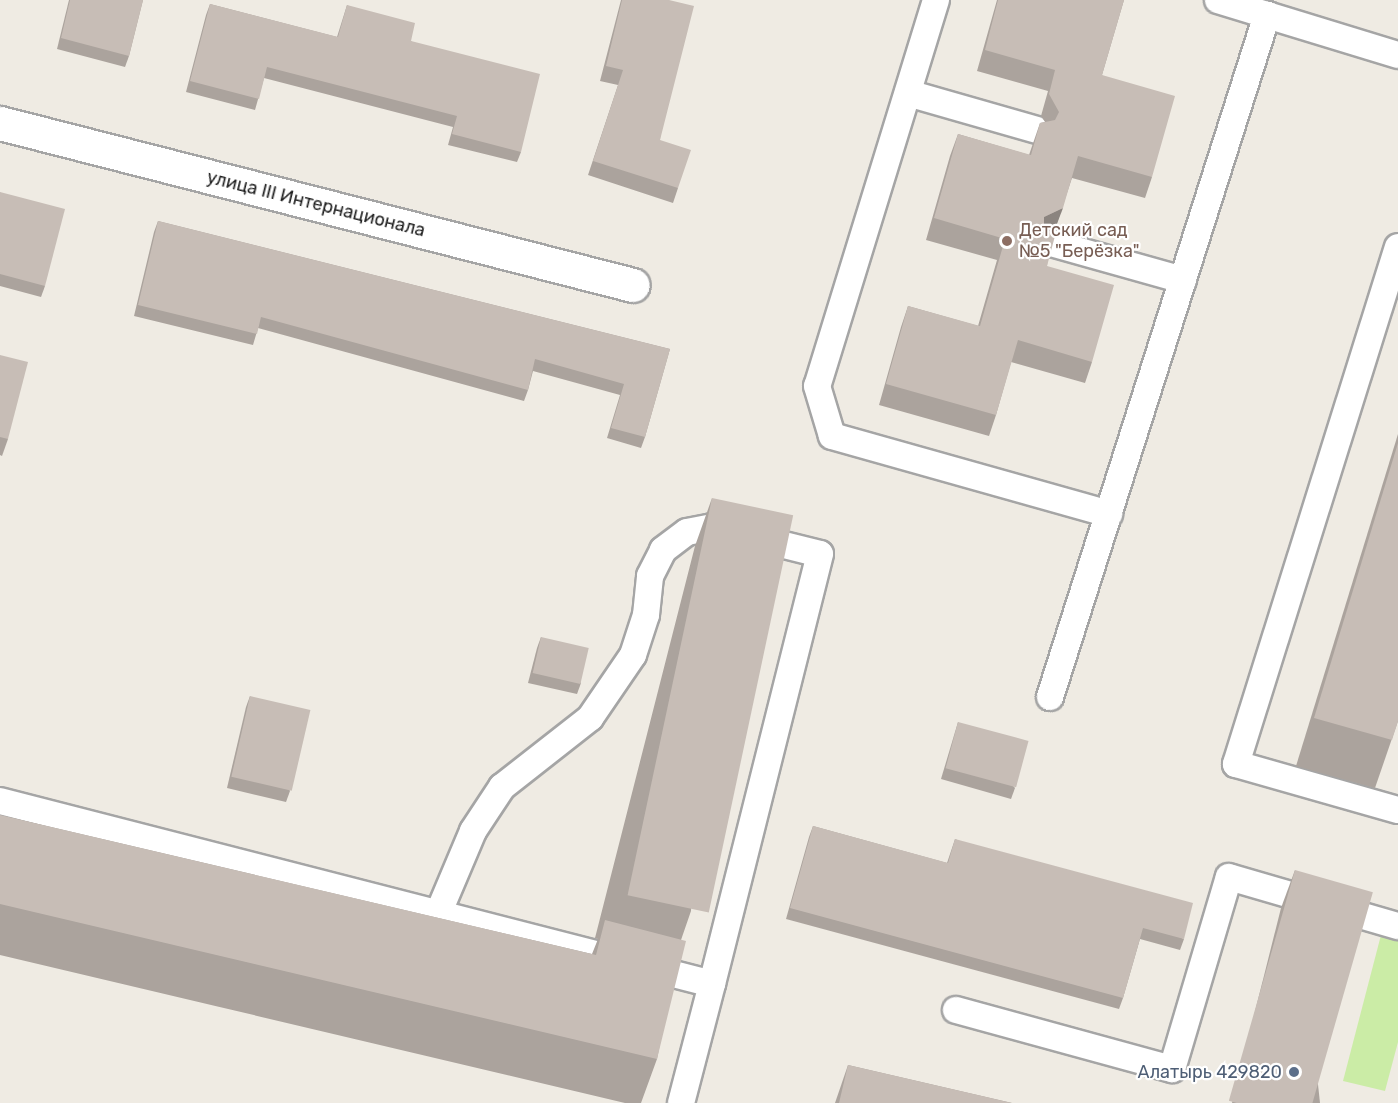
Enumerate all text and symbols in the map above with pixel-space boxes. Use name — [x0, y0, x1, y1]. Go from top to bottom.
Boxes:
street label: улица III Интернационала — [205, 166, 427, 242]
place label: Детский сад №5 "Берёзка" — [1019, 220, 1140, 262]
marker: Детский сад №5 "Берёзка" — [1000, 234, 1014, 248]
place label: Алатырь 429820 — [1138, 1061, 1282, 1083]
marker: Алатырь 429820 — [1287, 1065, 1301, 1079]

